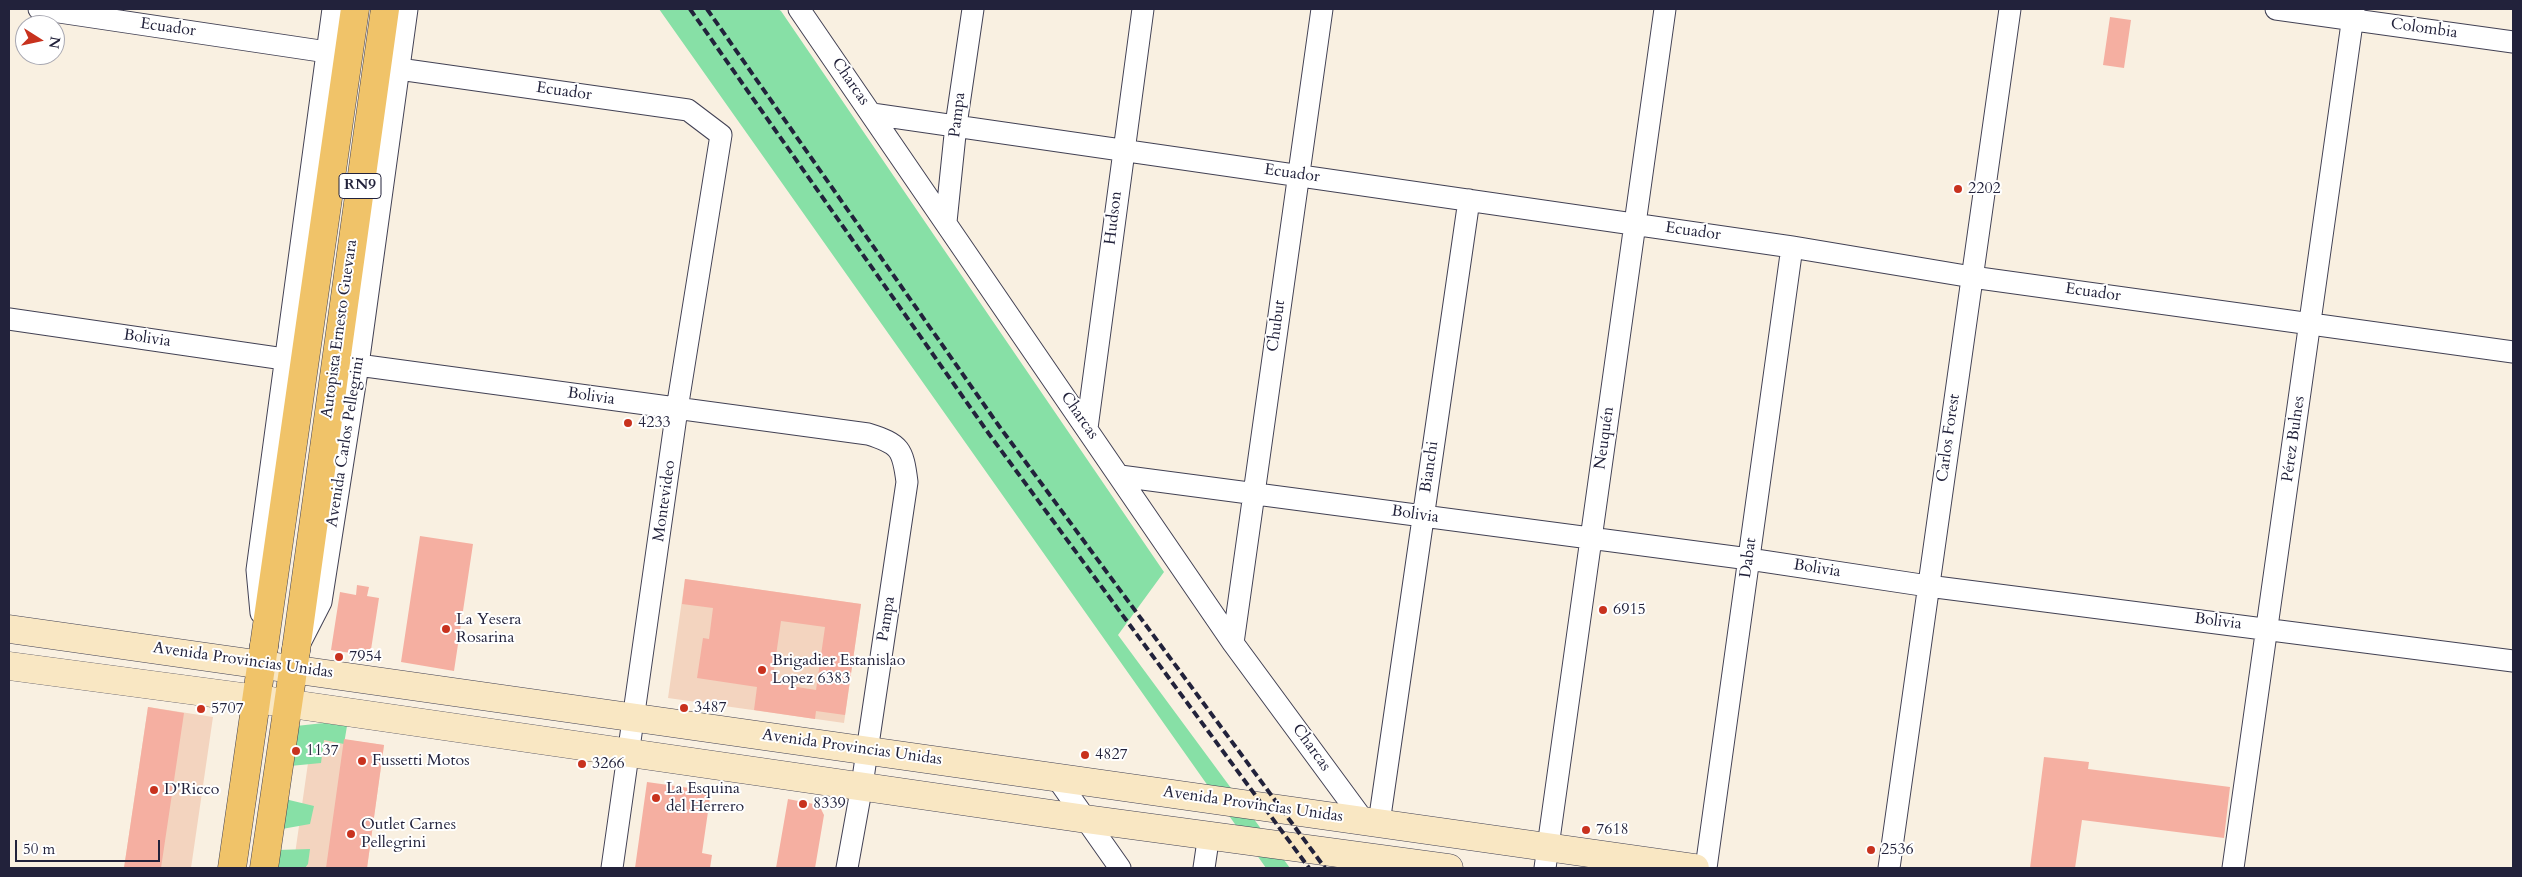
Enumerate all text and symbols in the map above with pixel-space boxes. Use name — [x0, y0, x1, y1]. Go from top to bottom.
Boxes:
north arrow — [15, 15, 65, 65]
street label: Ecuador — [139, 15, 197, 41]
street label: Colombia — [2389, 15, 2459, 43]
text: N — [44, 35, 65, 50]
street label: Charcas — [827, 55, 873, 109]
street label: Ecuador — [535, 79, 593, 105]
street label: Pampa — [946, 91, 970, 139]
street label: Ecuador — [1263, 161, 1321, 187]
road number: RN9 — [339, 174, 381, 198]
place label: 2202 — [1968, 179, 2001, 199]
marker: 2202 — [1952, 183, 1964, 195]
street label: Hudson — [1101, 190, 1127, 246]
street label: Ecuador — [1664, 219, 1722, 245]
street label: Autopista Ernesto Guevara — [318, 238, 362, 420]
street label: Ecuador — [2064, 280, 2122, 306]
street label: Chubut — [1264, 299, 1290, 353]
street label: Bolivia — [122, 326, 172, 352]
street label: Avenida Carlos Pellegrini — [323, 355, 369, 529]
street label: Bolivia — [566, 384, 616, 410]
street label: Charcas — [1056, 389, 1102, 443]
street label: Carlos Forest — [1933, 393, 1965, 483]
street label: Pérez Bulnes — [2278, 395, 2310, 483]
street label: Neuquén — [1591, 405, 1619, 471]
place label: 4233 — [638, 413, 671, 433]
marker: 4233 — [622, 417, 634, 429]
street label: Bianchi — [1417, 440, 1443, 494]
street label: Montevideo — [650, 459, 680, 543]
street label: Bolivia — [1390, 502, 1440, 528]
street label: Dabat — [1737, 537, 1761, 579]
street label: Bolivia — [1792, 556, 1842, 582]
street label: Pampa — [874, 595, 900, 643]
place label: 6915 — [1613, 600, 1646, 620]
marker: 6915 — [1597, 604, 1609, 616]
place label: La Yesera Rosarina — [456, 610, 521, 648]
street label: Bolivia — [2193, 610, 2243, 634]
marker: La Yesera Rosarina — [440, 623, 452, 635]
street label: Avenida Provincias Unidas — [152, 639, 334, 683]
place label: 7954 — [349, 647, 382, 667]
marker: 7954 — [333, 651, 345, 663]
place label: Brigadier Estanislao Lopez 6383 — [772, 651, 905, 689]
marker: Brigadier Estanislao Lopez 6383 — [756, 664, 768, 676]
place label: 3487 — [694, 698, 727, 718]
place label: 5707 — [211, 699, 244, 719]
marker: 3487 — [678, 702, 690, 714]
marker: 5707 — [195, 703, 207, 715]
street label: Charcas — [1288, 721, 1334, 775]
street label: Avenida Provincias Unidas — [761, 726, 943, 770]
place label: 1137 — [306, 741, 339, 761]
marker: 1137 — [290, 745, 302, 757]
place label: 4827 — [1095, 745, 1128, 765]
marker: 4827 — [1079, 749, 1091, 761]
place label: Fussetti Motos — [372, 751, 470, 771]
place label: 3266 — [592, 754, 625, 774]
marker: Fussetti Motos — [356, 755, 368, 767]
marker: 3266 — [576, 758, 588, 770]
place label: La Esquina del Herrero — [666, 779, 744, 817]
place label: D'Ricco — [164, 780, 219, 800]
street label: Avenida Provincias Unidas — [1162, 783, 1344, 827]
marker: D'Ricco — [148, 784, 160, 796]
marker: La Esquina del Herrero — [650, 792, 662, 804]
place label: 8339 — [813, 794, 846, 814]
marker: 8339 — [797, 798, 809, 810]
place label: Outlet Carnes Pellegrini — [361, 815, 456, 853]
place label: 7618 — [1596, 820, 1629, 840]
marker: 7618 — [1580, 824, 1592, 836]
marker: Outlet Carnes Pellegrini — [345, 828, 357, 840]
scale bar — [18, 830, 162, 862]
text: 50 m — [23, 839, 55, 859]
place label: 2536 — [1881, 840, 1914, 860]
marker: 2536 — [1865, 844, 1877, 856]

